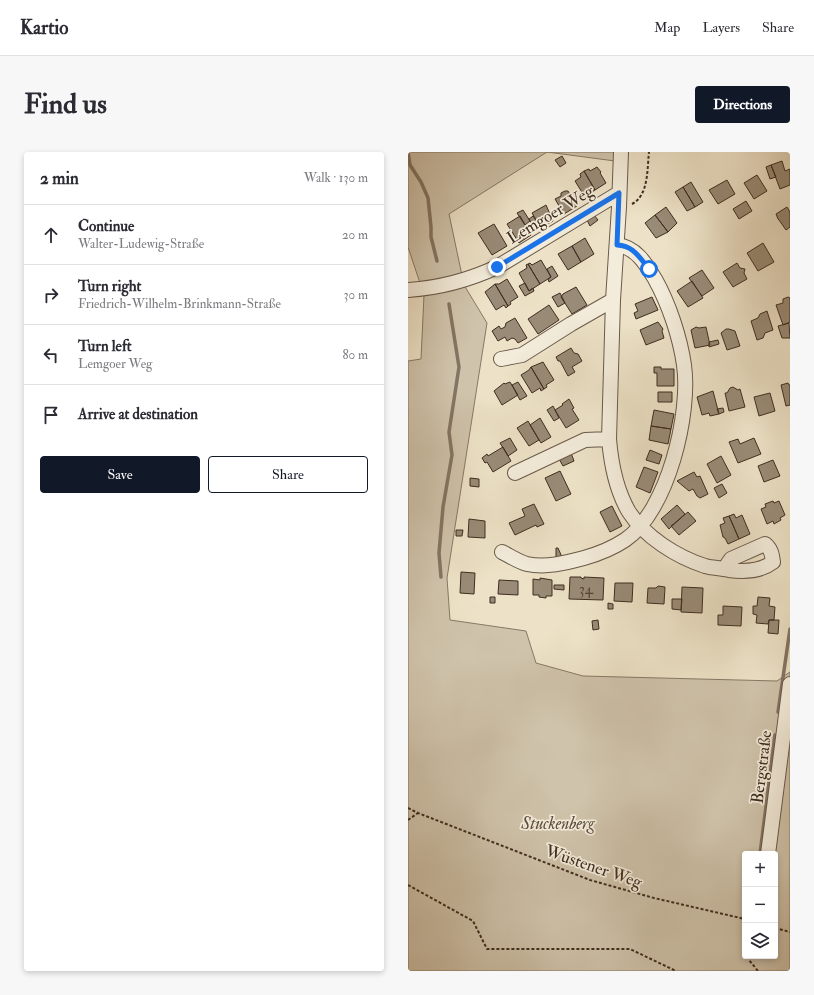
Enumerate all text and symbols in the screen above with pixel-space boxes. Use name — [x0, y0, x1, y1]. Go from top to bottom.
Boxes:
text: Kartio — [20, 16, 68, 40]
text: Map — [654, 19, 680, 36]
text: Layers — [702, 19, 740, 36]
text: Share — [762, 19, 794, 36]
button: Directions — [695, 86, 790, 123]
text: Find us — [24, 87, 107, 122]
text: 2 min — [40, 168, 79, 189]
text: Walk · 130 m — [304, 170, 368, 186]
street label: Lemgoer Weg — [503, 180, 598, 249]
text: Continue — [78, 217, 134, 236]
icon: ahead — [40, 224, 62, 246]
text: 20 m — [342, 227, 368, 243]
text: Walter-Ludewig-Straße — [78, 236, 204, 252]
route end — [488, 258, 506, 276]
route start — [640, 260, 658, 278]
text: Turn right — [78, 277, 141, 296]
icon: right — [40, 284, 62, 306]
text: 30 m — [344, 287, 368, 303]
text: Friedrich-Wilhelm-Brinkmann-Straße — [78, 296, 281, 312]
text: Turn left — [78, 337, 132, 356]
icon: left — [40, 344, 62, 366]
text: 80 m — [342, 347, 368, 363]
text: Lemgoer Weg — [78, 356, 153, 372]
icon: arrive — [40, 404, 62, 426]
text: Arrive at destination — [78, 405, 198, 424]
button: Save — [40, 456, 200, 493]
button: Share — [208, 456, 368, 493]
house number: 34 — [579, 580, 594, 599]
street label: Bergstraße — [747, 729, 776, 805]
park label: Stuckenberg — [520, 813, 595, 834]
street label: Wüstener Weg — [542, 840, 646, 893]
map controls — [742, 851, 778, 959]
button: + — [742, 851, 778, 887]
button: − — [742, 887, 778, 923]
button: layers — [742, 923, 778, 959]

